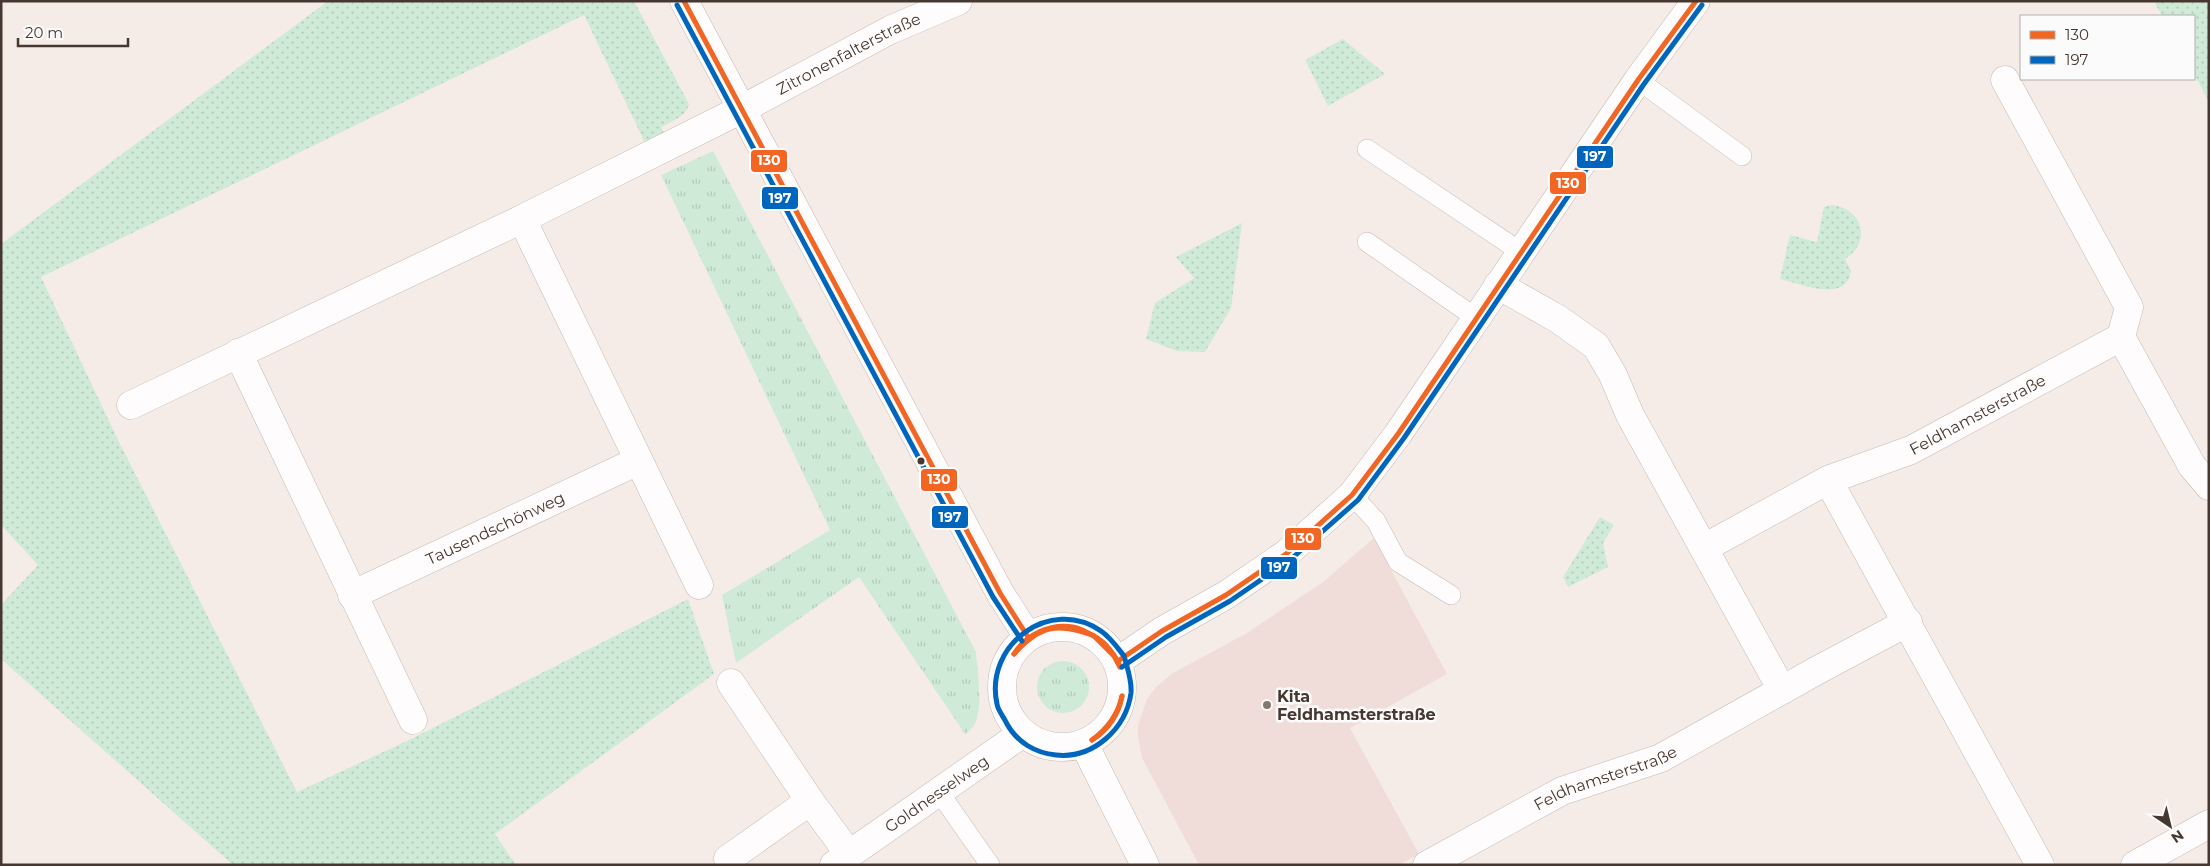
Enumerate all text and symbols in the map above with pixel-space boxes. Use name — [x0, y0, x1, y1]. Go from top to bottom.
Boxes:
street label: Zitronenfalterstraße — [773, 9, 924, 99]
scale bar — [18, 15, 128, 47]
legend — [2020, 15, 2195, 80]
text: 20 m — [25, 23, 63, 42]
text: 130 — [2065, 25, 2089, 44]
text: 197 — [2065, 50, 2088, 69]
line badge: 197 — [1576, 145, 1614, 169]
text: 197 — [1583, 147, 1607, 165]
line badge: 130 — [750, 149, 788, 173]
text: 130 — [757, 151, 781, 169]
line badge: 130 — [1549, 171, 1587, 195]
text: 130 — [1556, 174, 1580, 192]
line badge: 197 — [761, 186, 799, 210]
text: 197 — [768, 189, 792, 207]
street label: Feldhamsterstraße — [1906, 370, 2049, 459]
unlabelled marker — [916, 456, 926, 466]
line badge: 130 — [920, 468, 958, 492]
text: 130 — [927, 470, 951, 488]
street label: Tausendschönweg — [423, 488, 568, 569]
line badge: 197 — [931, 505, 969, 529]
text: 197 — [938, 508, 962, 526]
line badge: 130 — [1284, 527, 1322, 551]
text: 130 — [1291, 529, 1315, 547]
line badge: 197 — [1260, 556, 1298, 580]
text: 197 — [1267, 558, 1291, 576]
place label: Kita Feldhamsterstraße — [1277, 687, 1436, 724]
marker: Kita Feldhamsterstraße — [1261, 699, 1273, 711]
street label: Feldhamsterstraße — [1531, 742, 1680, 815]
street label: Goldnesselweg — [881, 751, 992, 837]
north arrow — [2145, 801, 2195, 851]
text: N — [2168, 826, 2187, 847]

